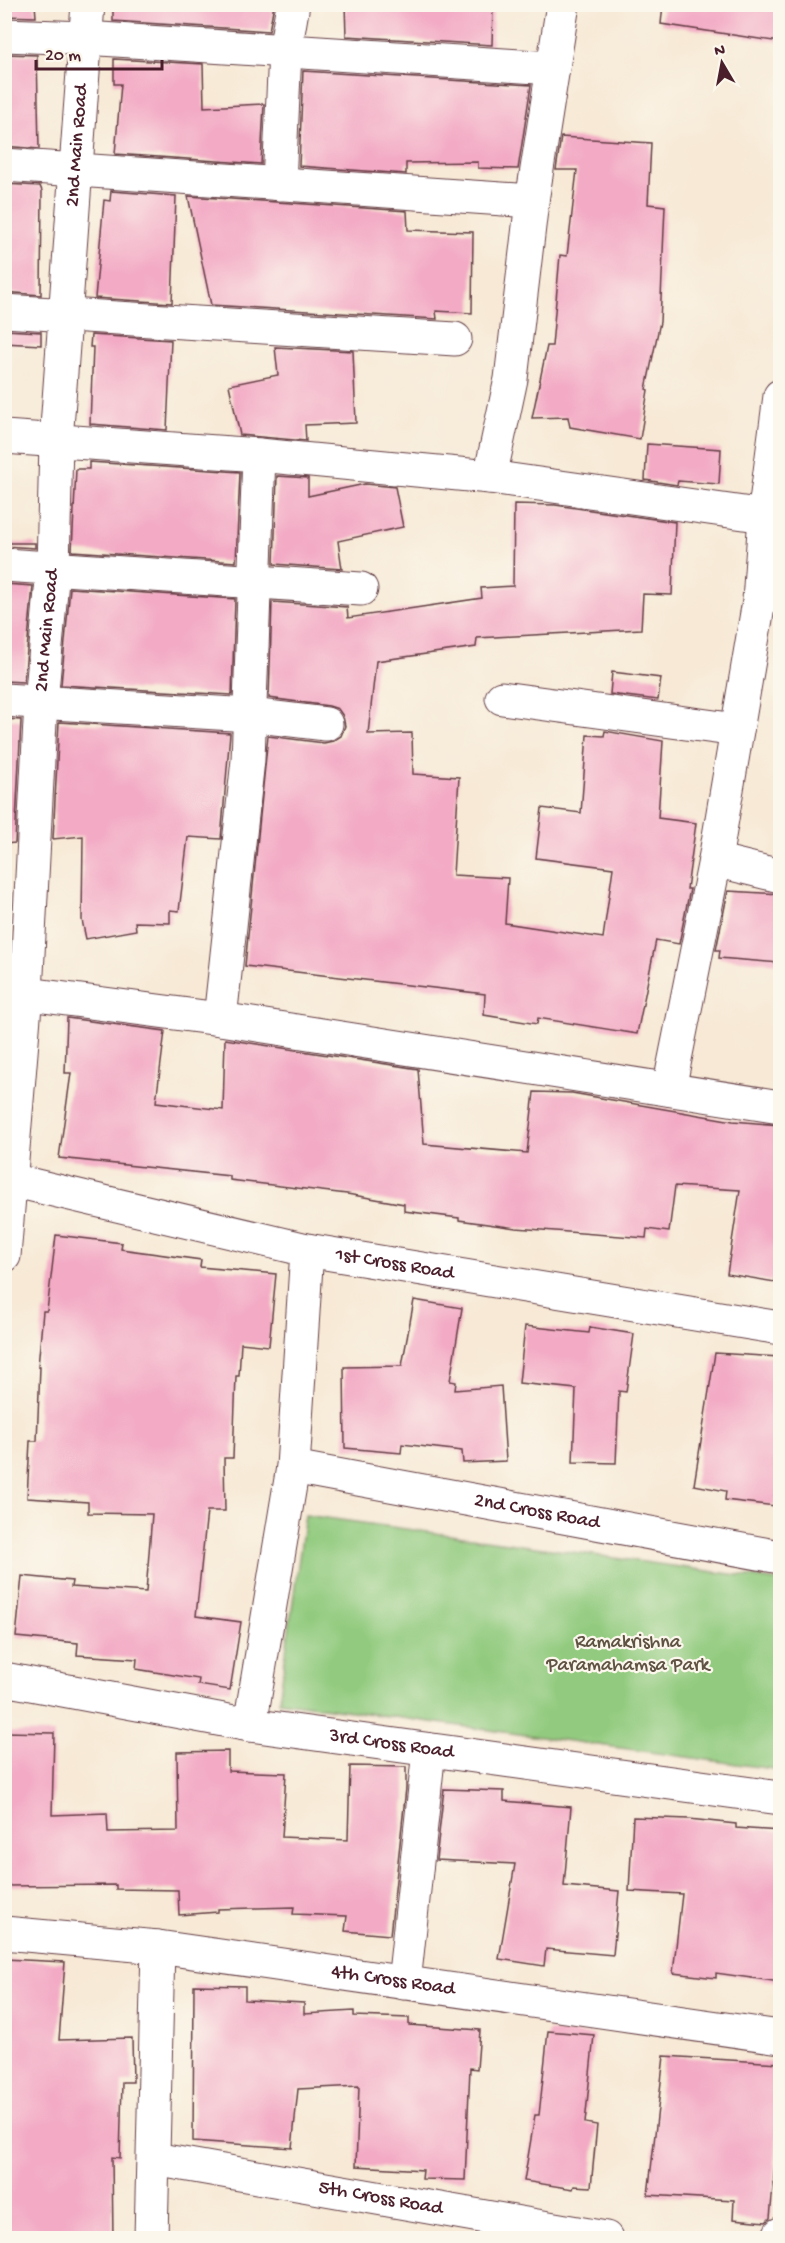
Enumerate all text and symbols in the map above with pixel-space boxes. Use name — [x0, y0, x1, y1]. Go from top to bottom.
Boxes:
scale bar — [36, 33, 162, 71]
north arrow — [692, 33, 752, 93]
text: N — [713, 41, 727, 62]
text: 20 m — [45, 46, 81, 67]
street label: 2nd Main Road — [62, 81, 94, 208]
street label: 2nd Main Road — [30, 566, 65, 693]
street label: 1st Cross Road — [333, 1243, 458, 1286]
street label: 2nd Cross Road — [472, 1489, 604, 1535]
park label: Ramakrishna Paramahamsa Park — [545, 1632, 712, 1678]
street label: 3rd Cross Road — [327, 1724, 457, 1765]
street label: 4th Cross Road — [330, 1961, 459, 2002]
street label: 5th Cross Road — [317, 2176, 447, 2221]

